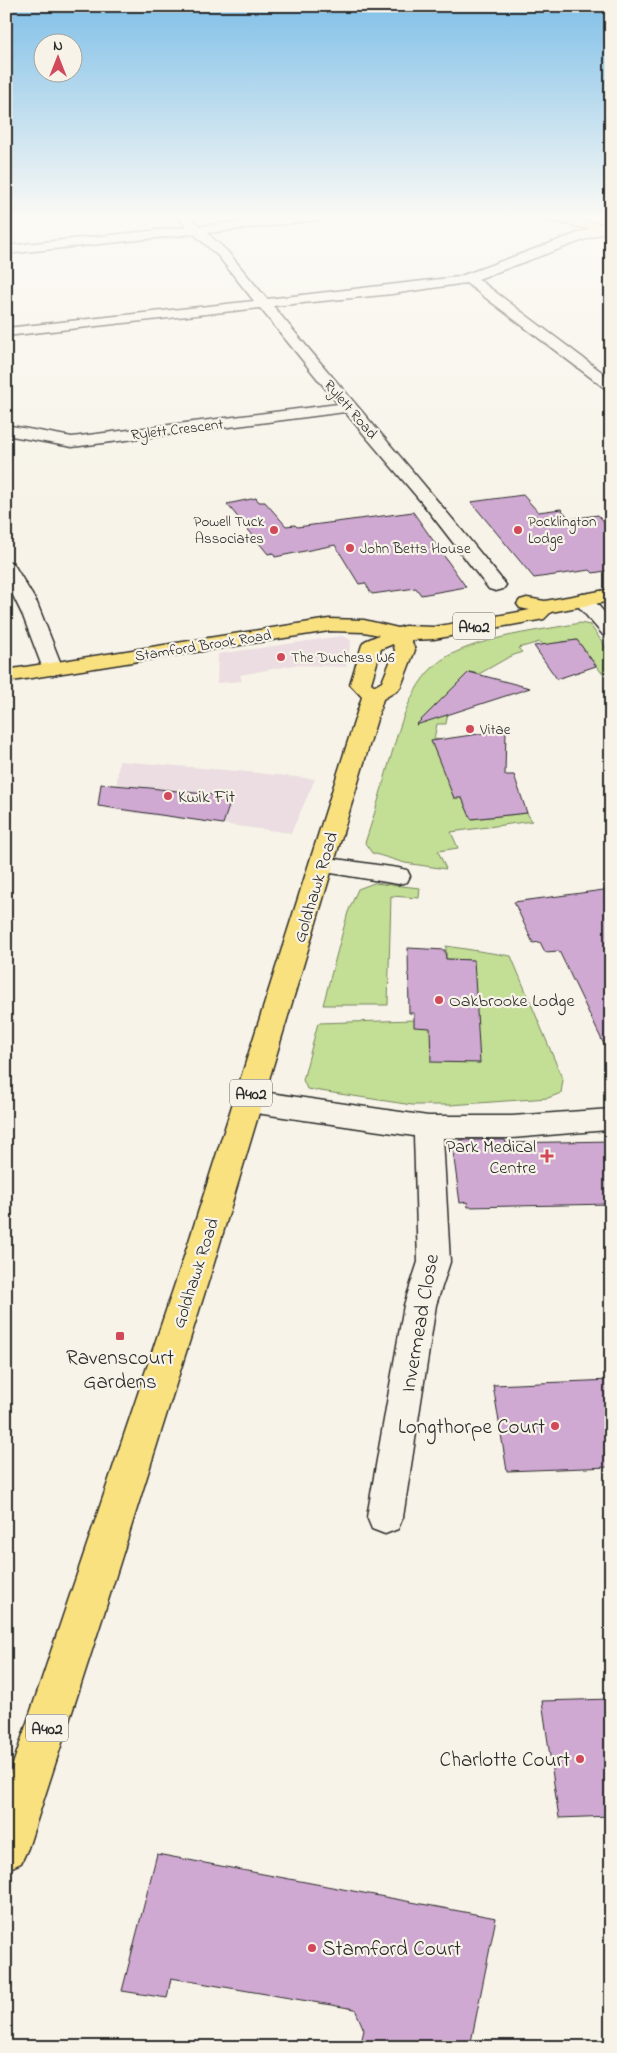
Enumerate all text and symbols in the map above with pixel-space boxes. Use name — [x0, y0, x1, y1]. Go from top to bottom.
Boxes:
north arrow — [32, 32, 82, 82]
text: N — [53, 36, 63, 57]
street label: Rylett Road — [317, 375, 383, 445]
street label: Rylett Crescent — [130, 413, 225, 448]
place label: Powell Tuck Associates — [194, 511, 264, 550]
place label: Pocklington Lodge — [528, 511, 596, 551]
marker: Powell Tuck Associates — [268, 524, 280, 536]
marker: Pocklington Lodge — [512, 524, 524, 536]
place label: John Betts House — [360, 538, 471, 560]
marker: John Betts House — [344, 542, 356, 554]
road number: A402 — [453, 612, 495, 640]
street label: Stamford Brook Road — [133, 624, 274, 668]
place label: The Duchess W6 — [291, 647, 395, 669]
marker: The Duchess W6 — [275, 651, 287, 663]
place label: Vitae — [479, 719, 511, 741]
marker: Vitae — [464, 723, 476, 735]
place label: Kwik Fit — [178, 785, 235, 811]
marker: Kwik Fit — [162, 790, 174, 802]
street label: Goldhawk Road — [288, 829, 346, 946]
place label: Oakbrooke Lodge — [449, 989, 575, 1016]
marker: Oakbrooke Lodge — [433, 994, 445, 1006]
road number: A402 — [230, 1080, 272, 1106]
place label: Park Medical Centre — [446, 1135, 537, 1182]
marker: Park Medical Centre — [540, 1149, 554, 1163]
street label: Goldhawk Road — [167, 1215, 227, 1332]
street label: Invermead Close — [394, 1251, 448, 1395]
marker: Ravenscourt Gardens — [114, 1330, 126, 1342]
place label: Ravenscourt Gardens — [66, 1344, 174, 1398]
place label: Longthorpe Court — [398, 1413, 545, 1445]
marker: Longthorpe Court — [549, 1420, 561, 1432]
road number: A402 — [26, 1715, 68, 1742]
place label: Charlotte Court — [439, 1746, 570, 1776]
marker: Charlotte Court — [574, 1753, 586, 1765]
place label: Stamford Court — [322, 1935, 461, 1965]
marker: Stamford Court — [306, 1942, 318, 1954]

